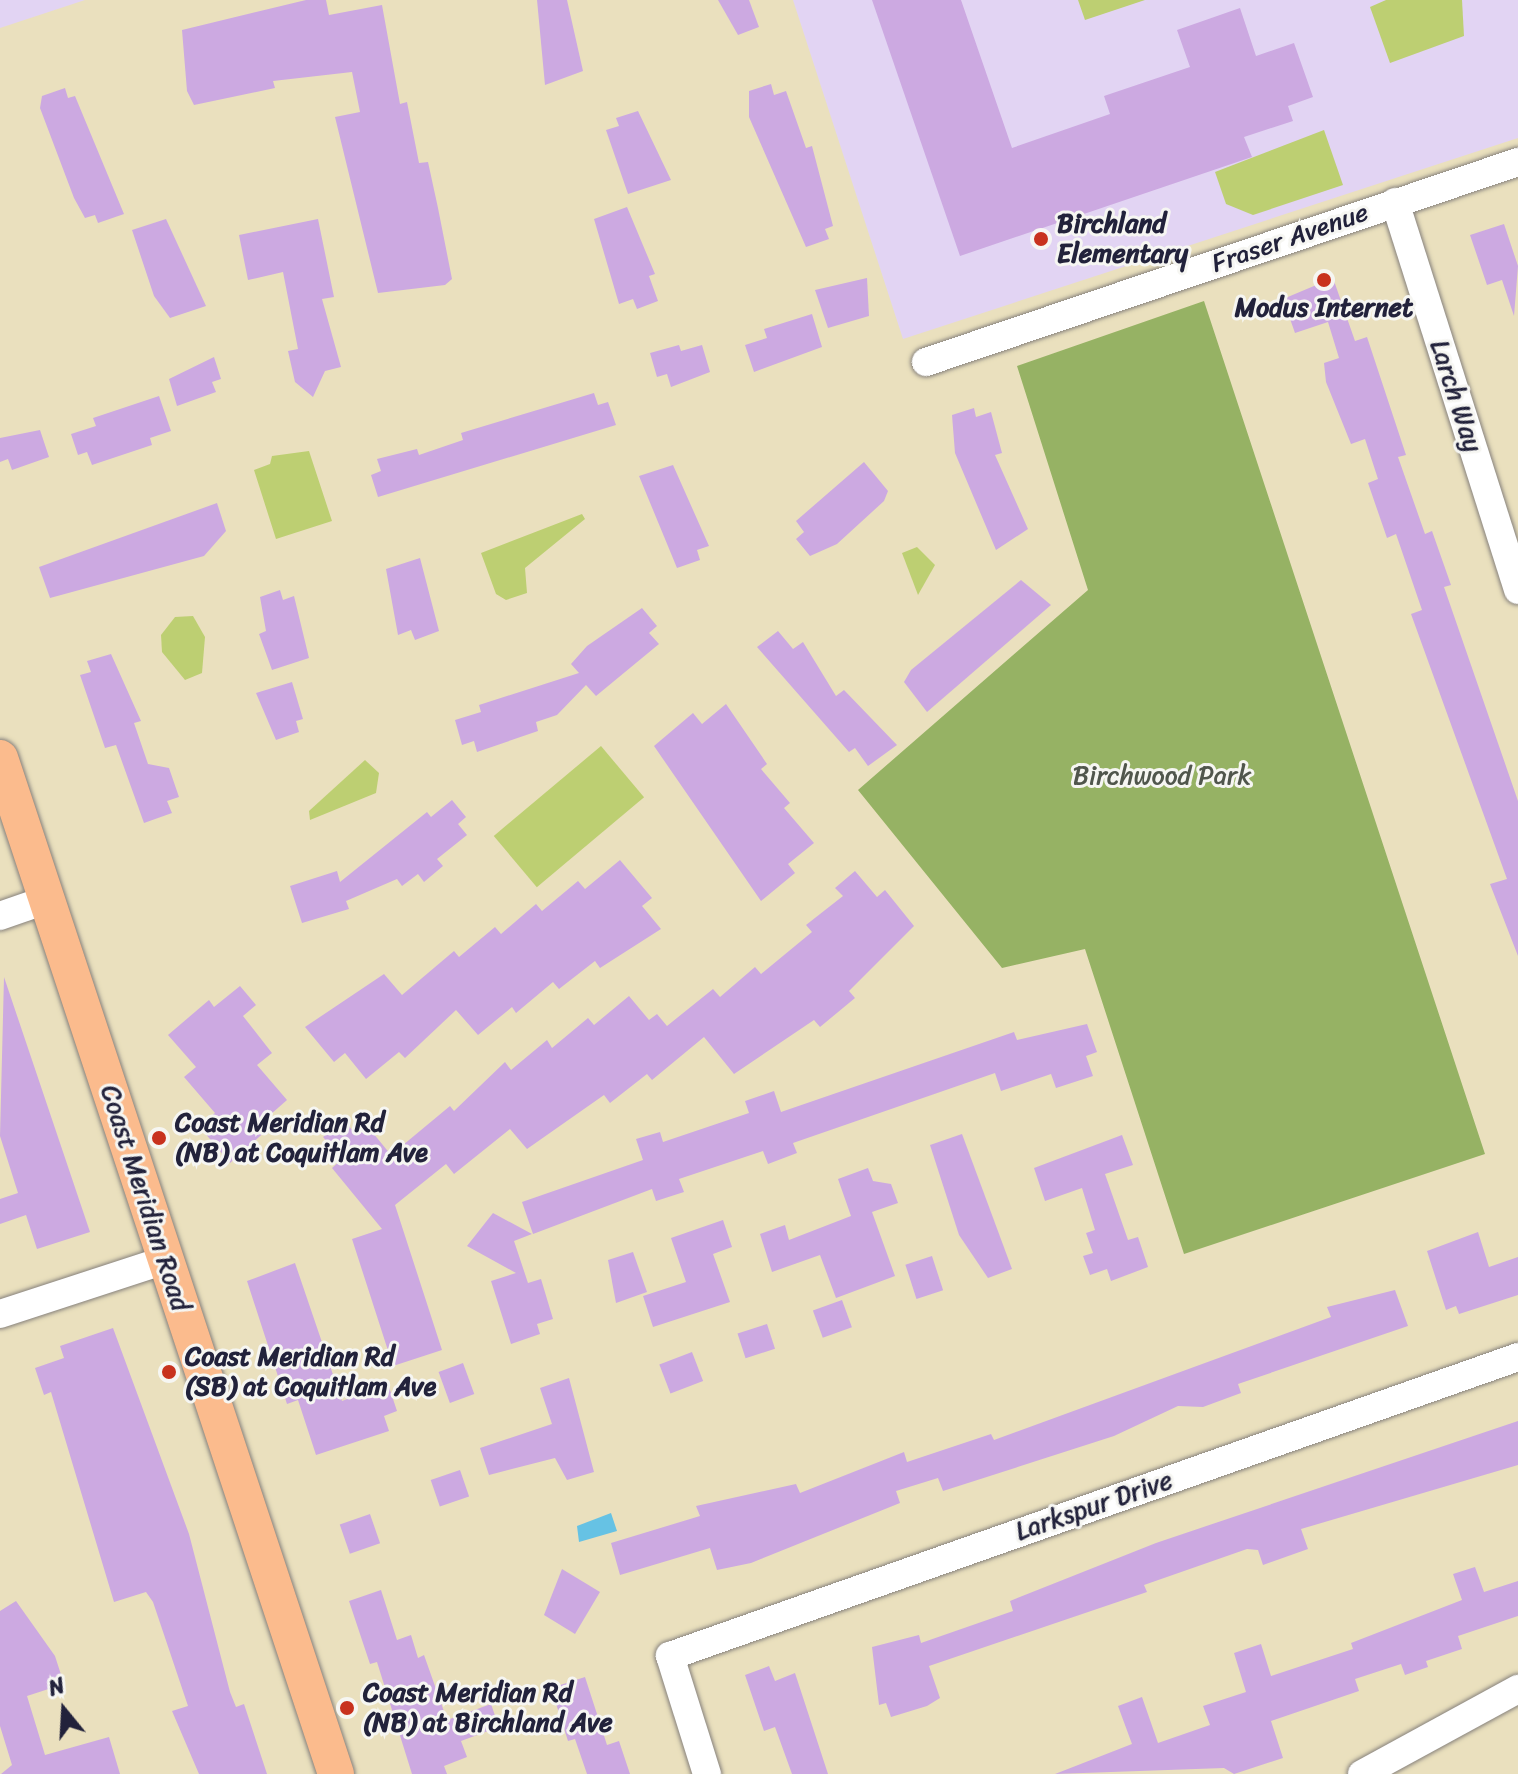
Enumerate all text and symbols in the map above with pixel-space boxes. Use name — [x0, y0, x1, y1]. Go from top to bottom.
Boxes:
street label: Fraser Avenue — [1208, 197, 1372, 279]
place label: Birchland Elementary — [1057, 208, 1188, 270]
marker: Birchland Elementary — [1032, 230, 1050, 248]
marker: Modus Internet — [1315, 271, 1333, 289]
place label: Modus Internet — [1234, 292, 1414, 324]
street label: Larch Way — [1423, 336, 1489, 456]
park label: Birchwood Park — [1073, 760, 1251, 792]
street label: Coast Meridian Road — [94, 1081, 196, 1315]
place label: Coast Meridian Rd (NB) at Coquitlam Ave — [175, 1107, 430, 1168]
marker: Coast Meridian Rd (NB) at Coquitlam Ave — [150, 1129, 168, 1147]
place label: Coast Meridian Rd (SB) at Coquitlam Ave — [185, 1341, 439, 1402]
marker: Coast Meridian Rd (SB) at Coquitlam Ave — [160, 1363, 178, 1381]
street label: Larkspur Drive — [1011, 1465, 1177, 1547]
text: N — [43, 1666, 70, 1708]
north arrow — [24, 1670, 104, 1750]
place label: Coast Meridian Rd (NB) at Birchland Ave — [363, 1677, 612, 1738]
marker: Coast Meridian Rd (NB) at Birchland Ave — [338, 1699, 356, 1717]

